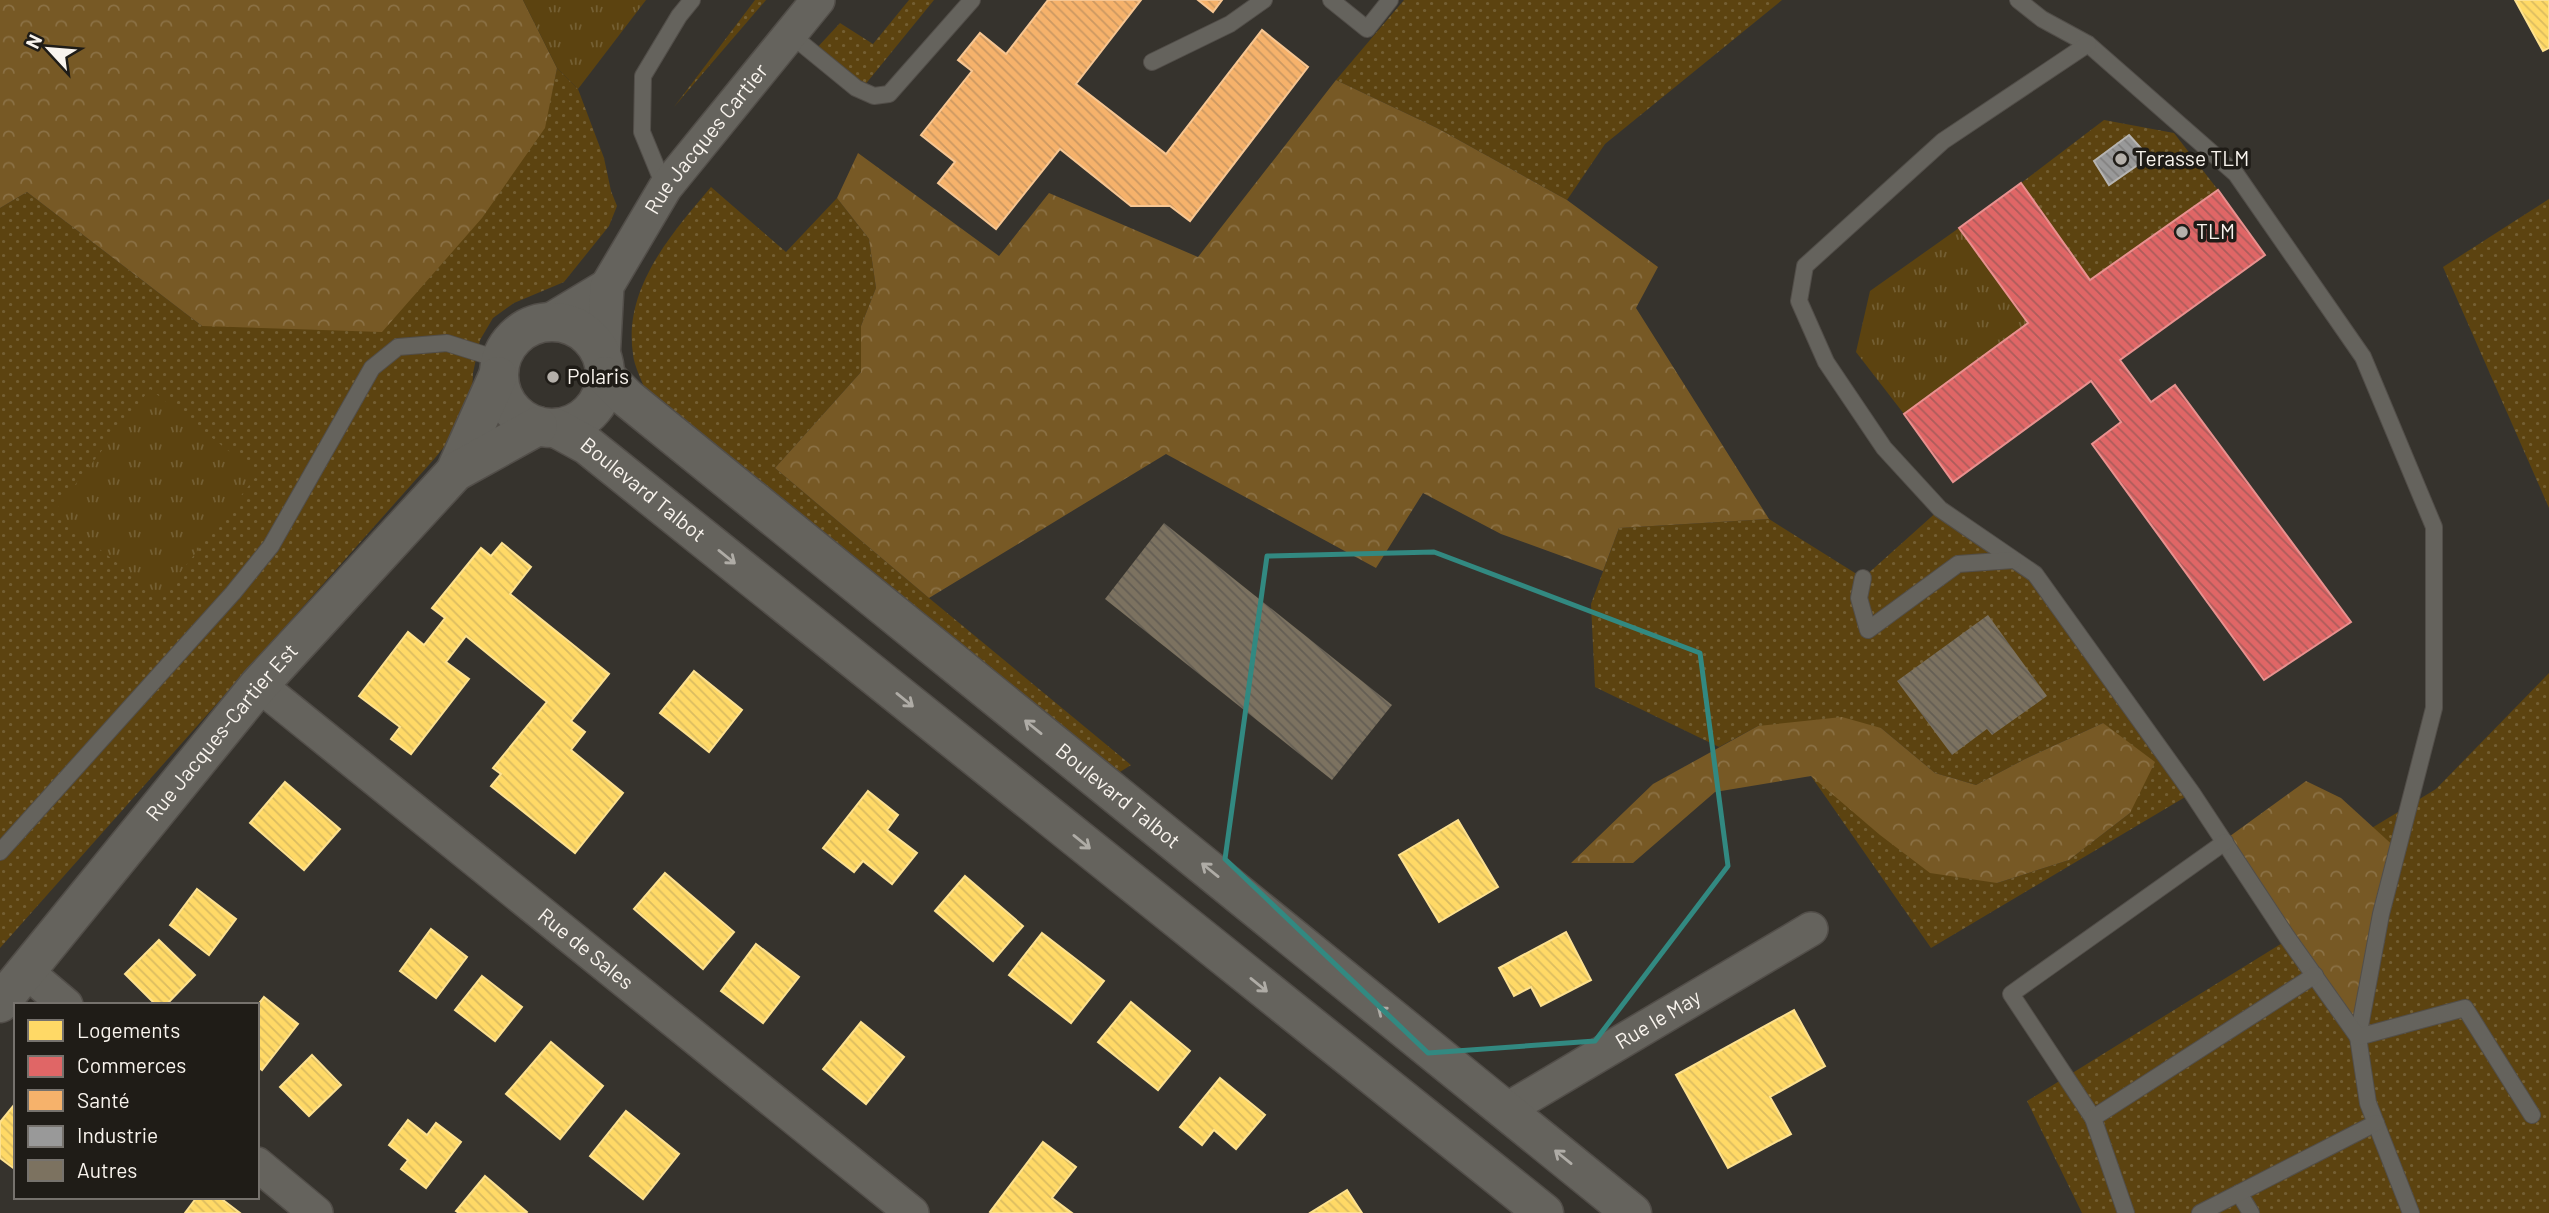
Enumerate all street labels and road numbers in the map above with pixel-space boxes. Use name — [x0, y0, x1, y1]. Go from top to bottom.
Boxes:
street label: Rue Jacques Cartier — [639, 58, 772, 218]
street label: Boulevard Talbot — [576, 431, 711, 546]
street label: Rue Jacques-Cartier Est — [140, 638, 302, 825]
street label: Boulevard Talbot — [1051, 737, 1186, 853]
street label: Rue de Sales — [534, 902, 639, 994]
street label: Rue le May — [1610, 983, 1705, 1053]

